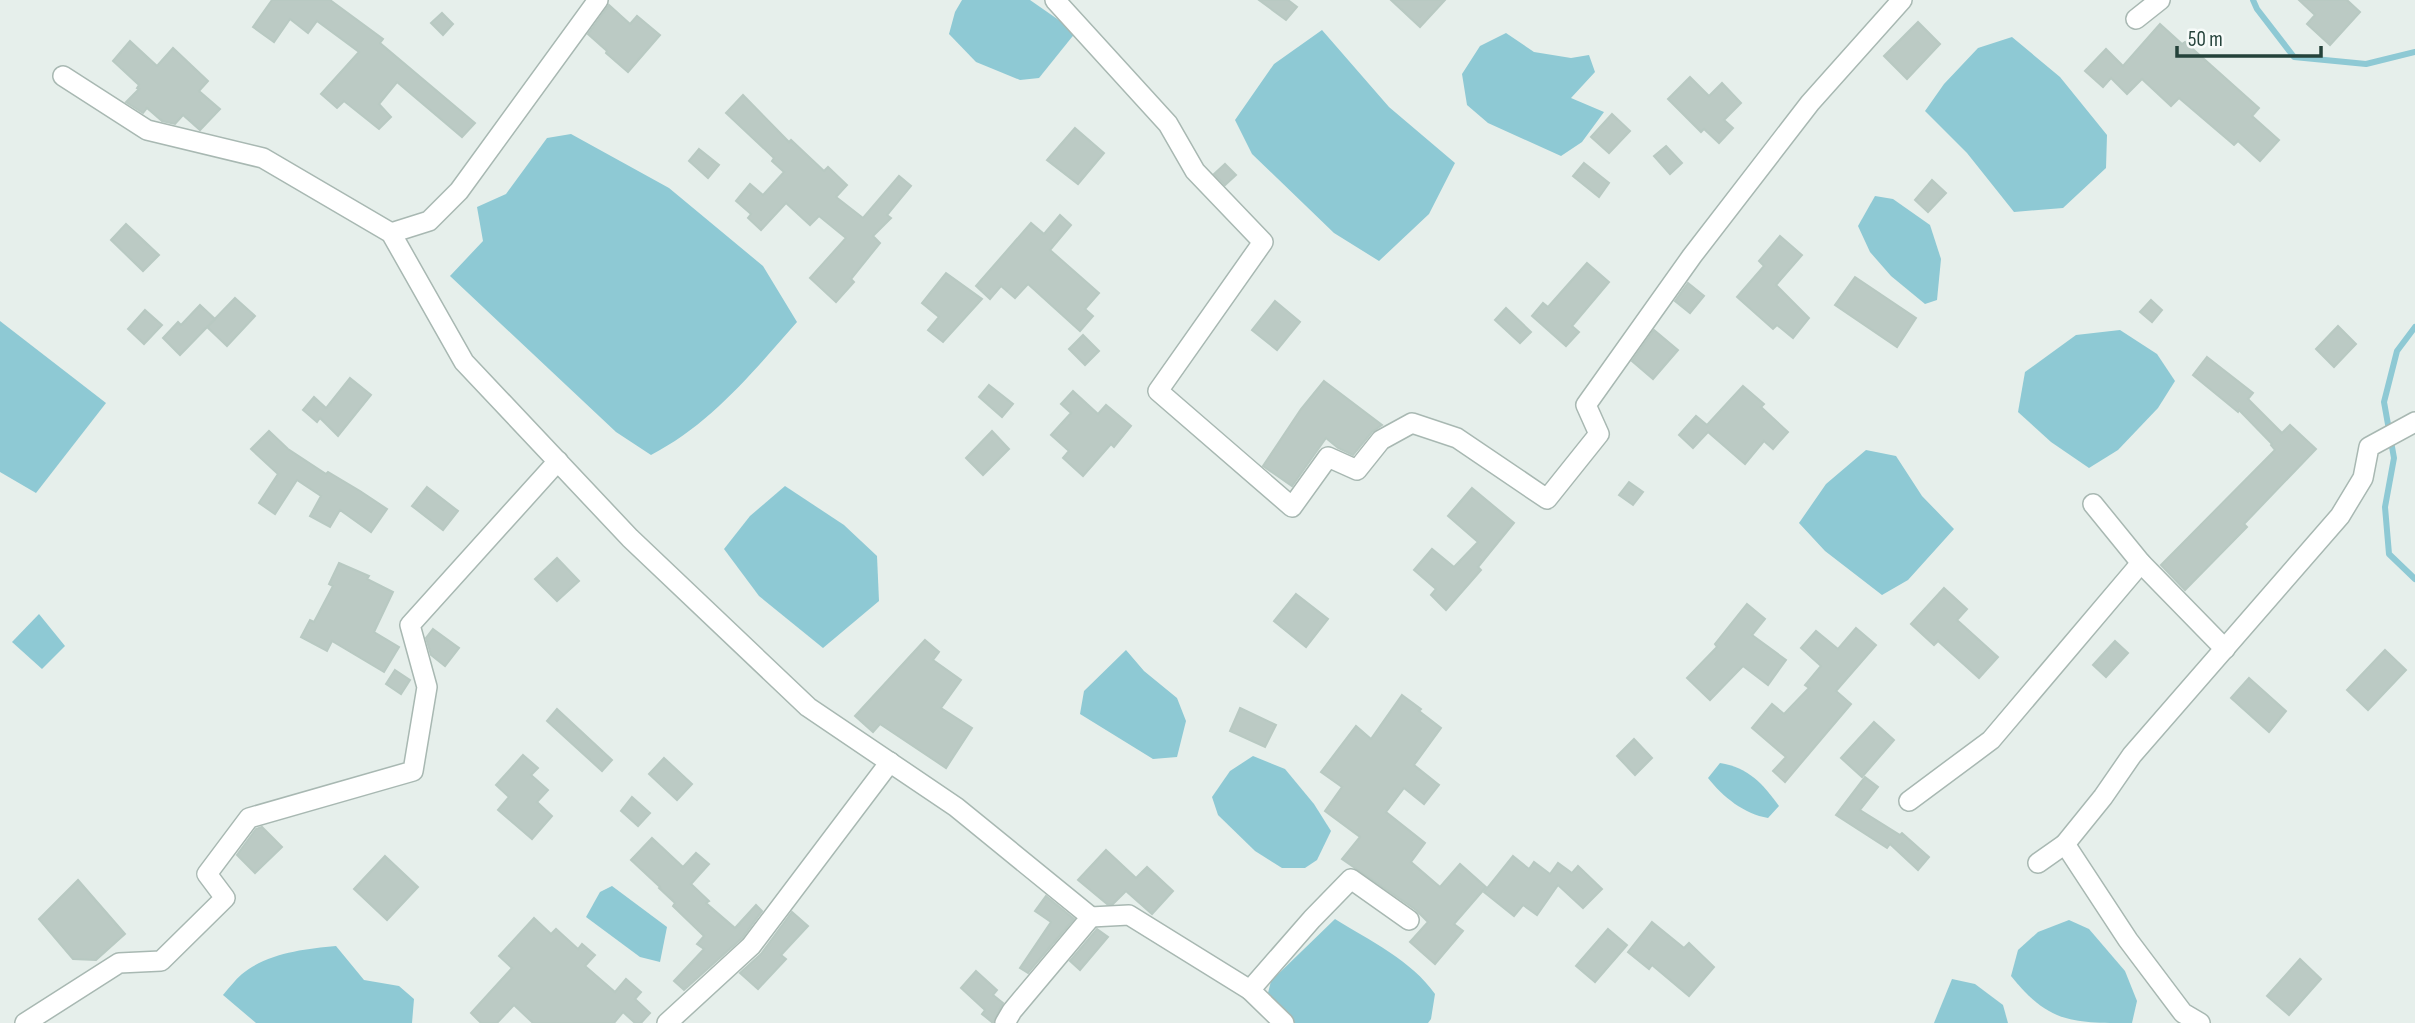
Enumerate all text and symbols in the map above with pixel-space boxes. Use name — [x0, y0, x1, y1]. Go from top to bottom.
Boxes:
scale bar — [2177, 14, 2320, 58]
text: 50 m — [2188, 27, 2223, 52]

